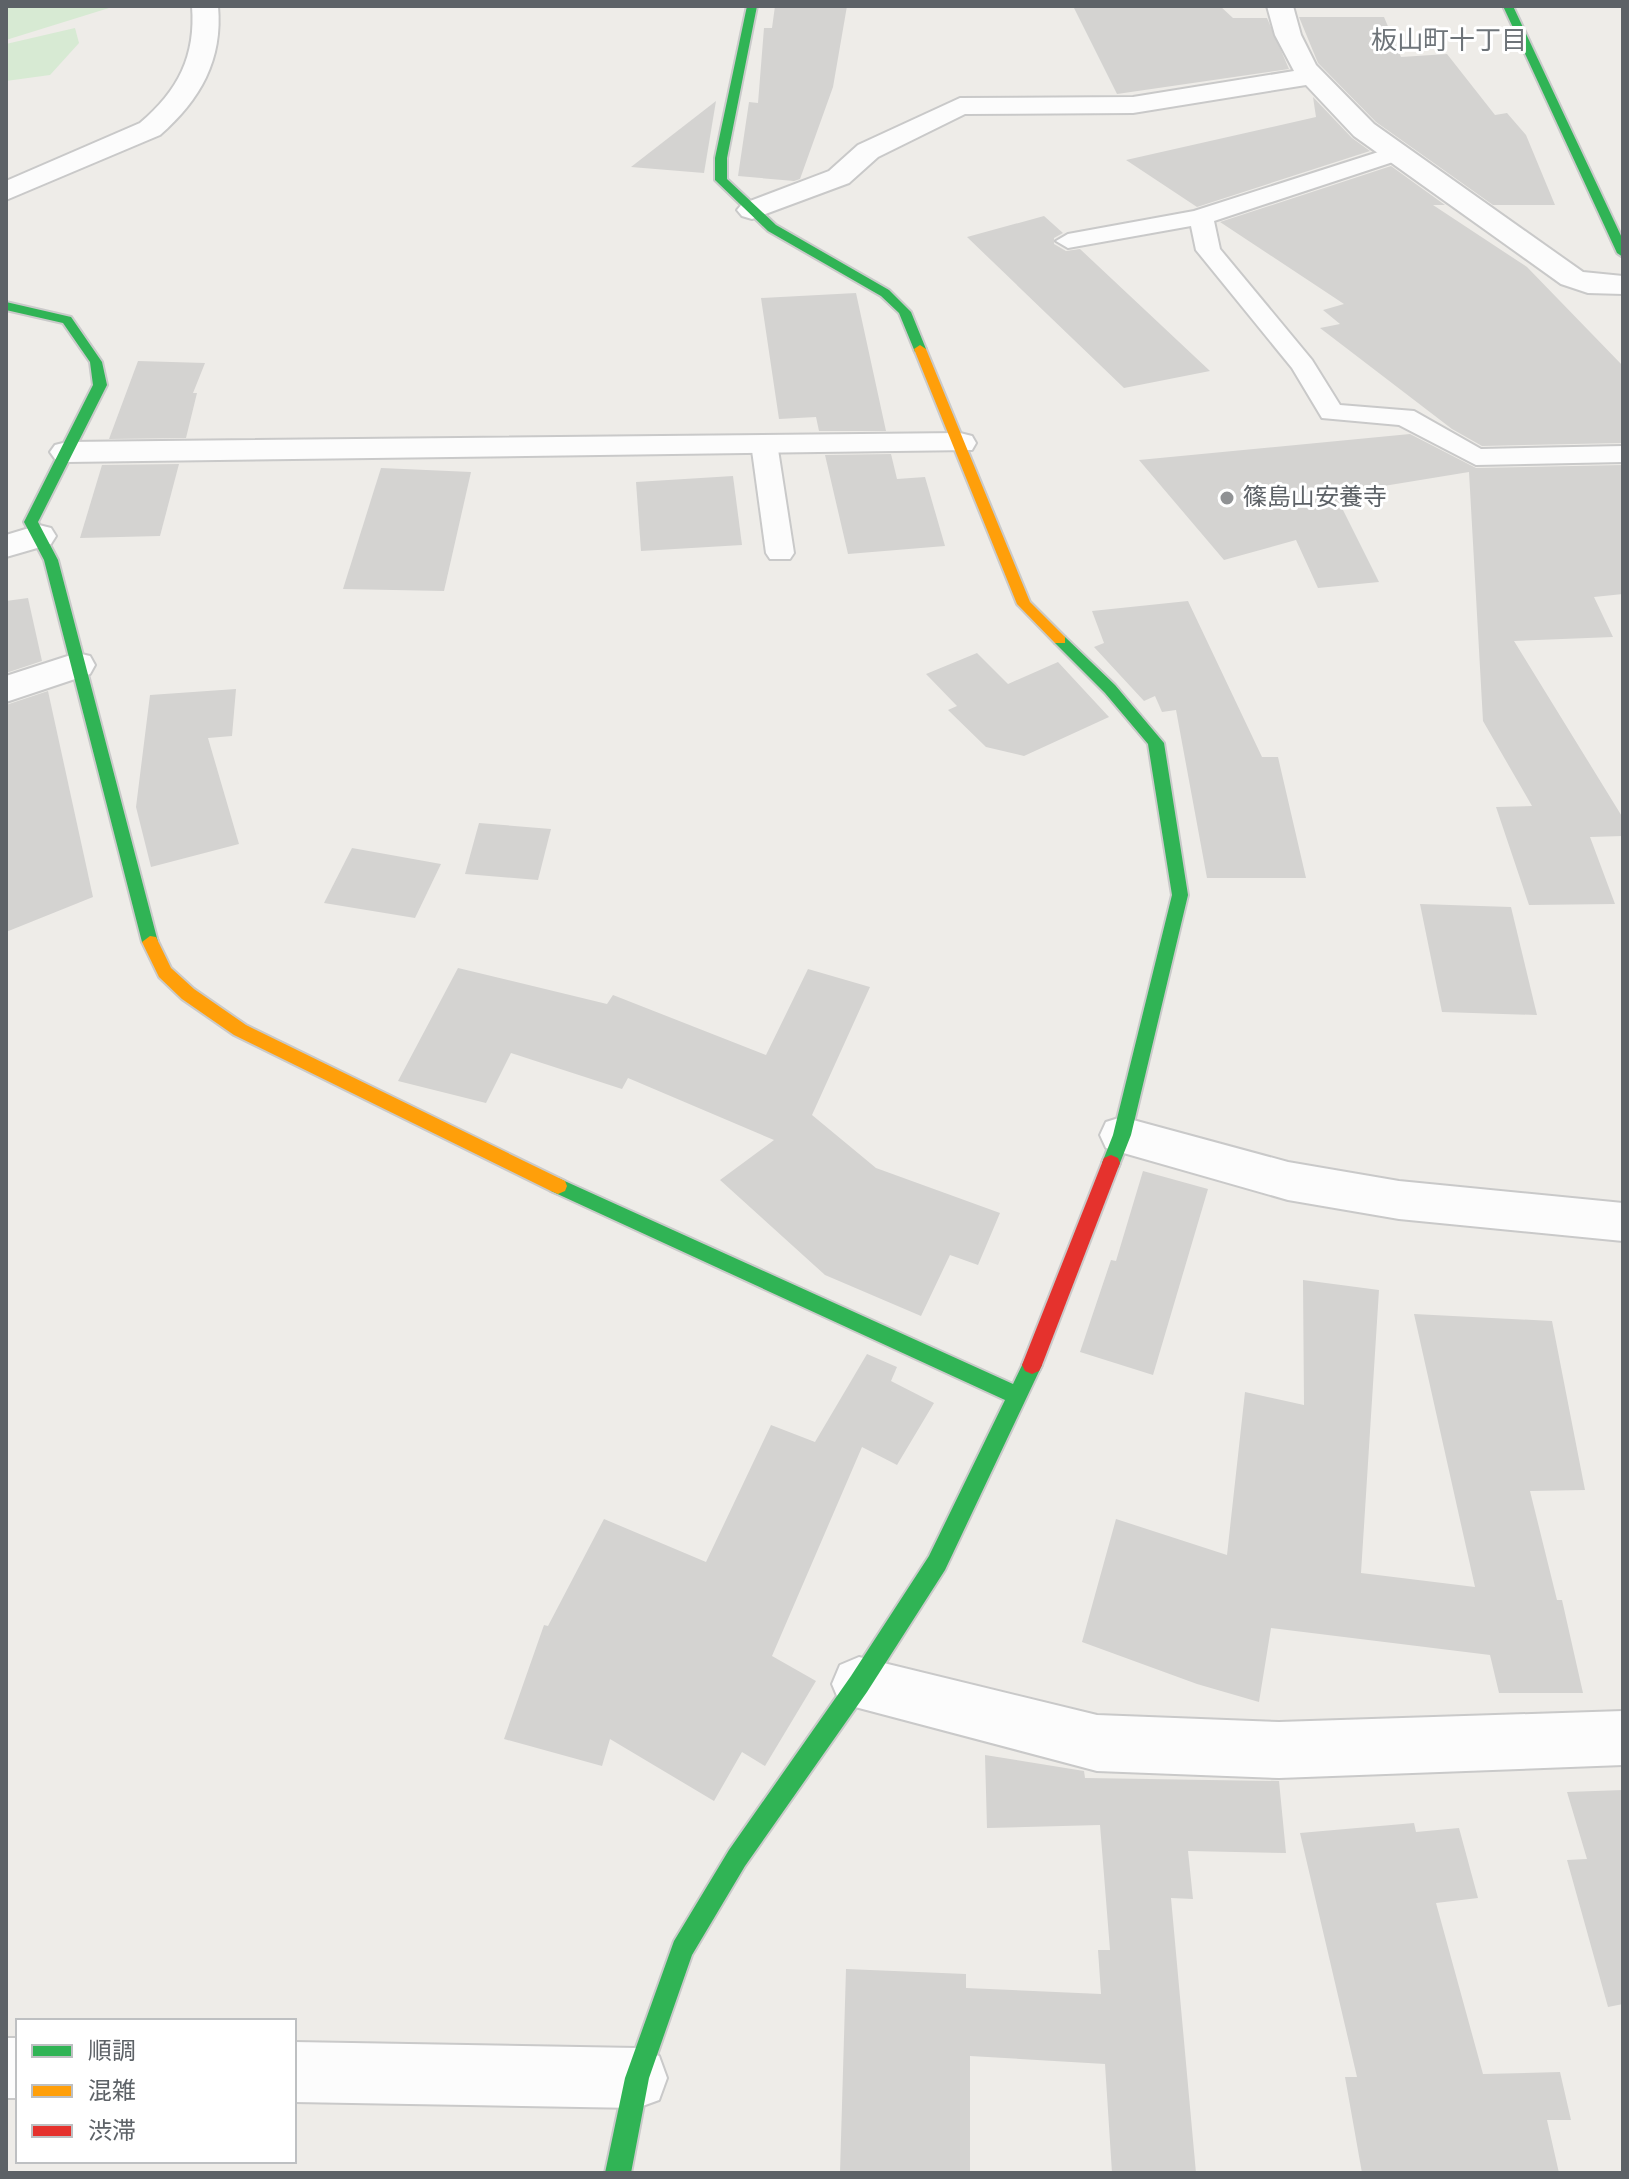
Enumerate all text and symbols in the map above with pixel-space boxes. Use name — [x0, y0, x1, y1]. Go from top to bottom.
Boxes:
district label: 板山町十丁目 — [1371, 27, 1527, 54]
place label: 篠島山安養寺 — [1243, 484, 1387, 510]
marker: 篠島山安養寺 — [1218, 489, 1236, 507]
legend — [16, 2019, 296, 2163]
text: 順調 — [88, 2039, 136, 2064]
text: 混雑 — [88, 2078, 136, 2104]
text: 渋滞 — [88, 2118, 136, 2144]

